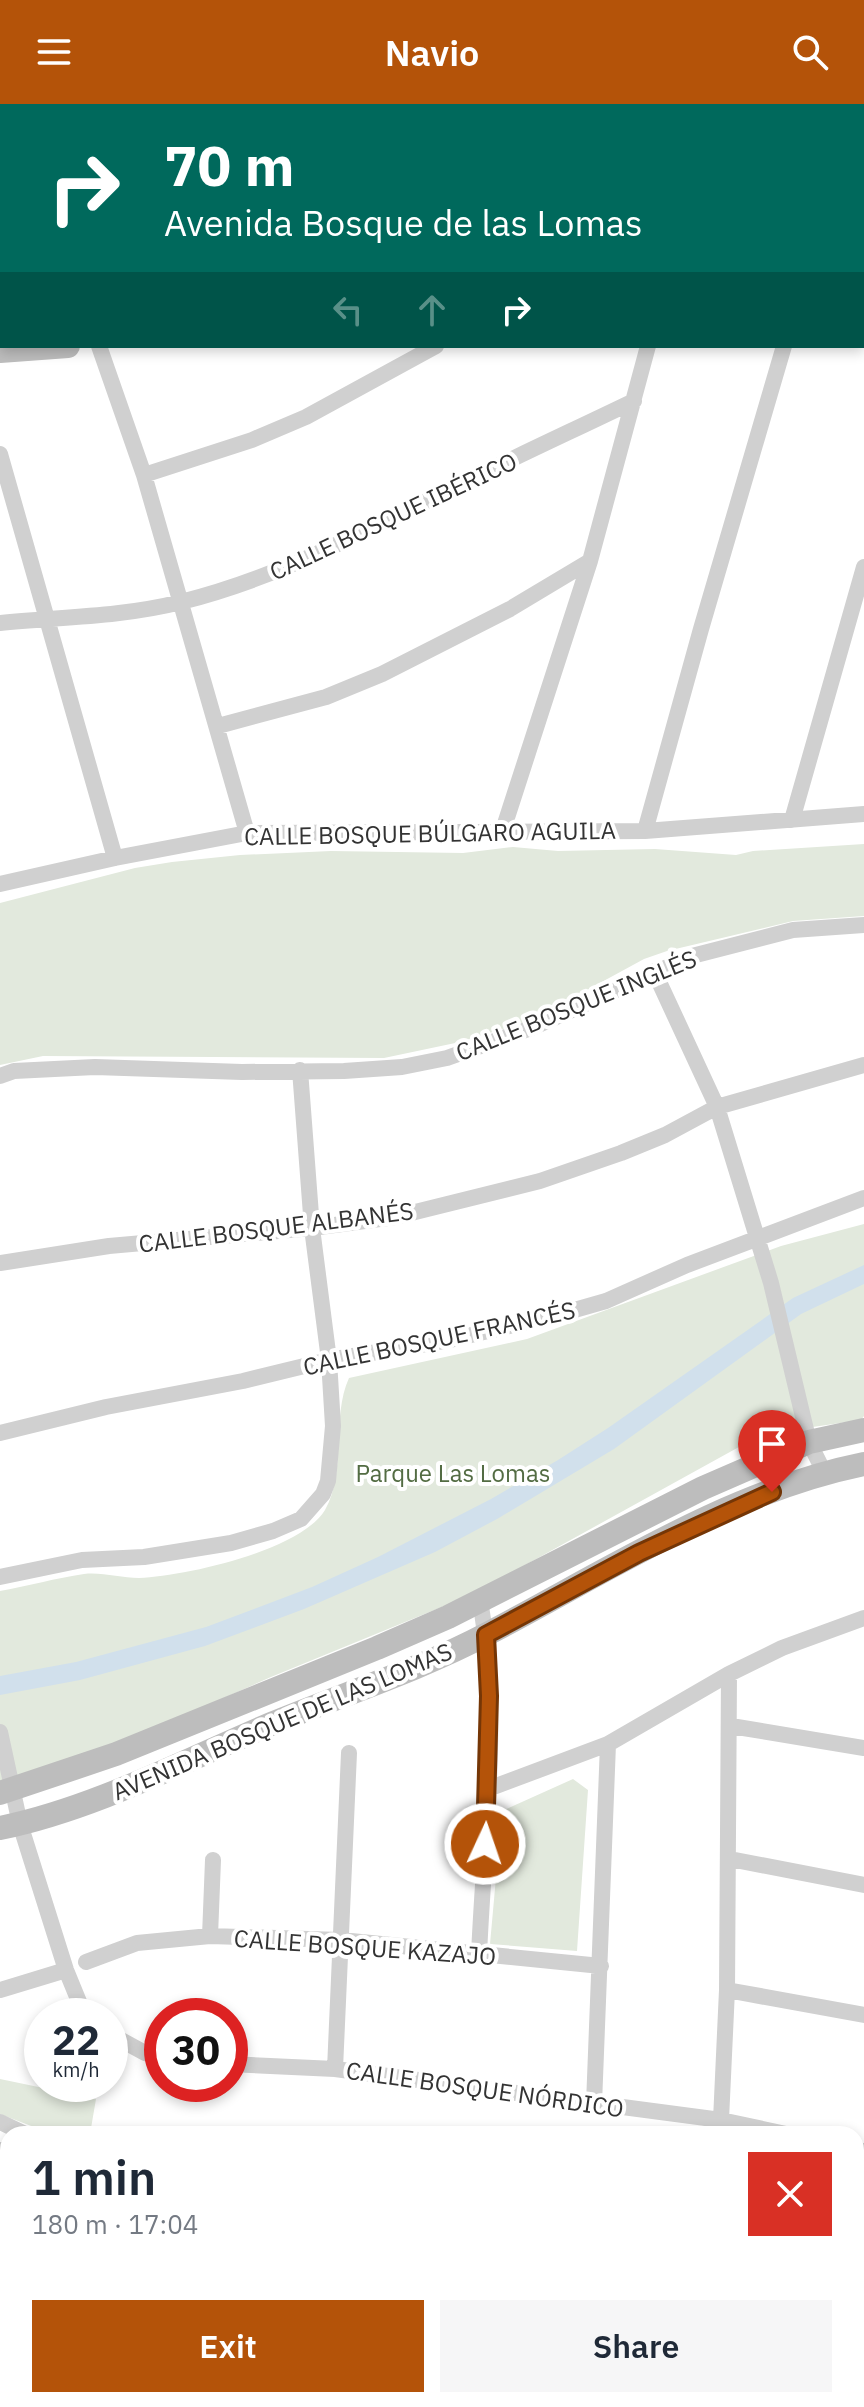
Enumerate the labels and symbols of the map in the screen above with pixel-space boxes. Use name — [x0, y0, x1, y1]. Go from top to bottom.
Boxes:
street label: CALLE BOSQUE IBÉRICO — [264, 445, 522, 587]
street label: CALLE BOSQUE BÚLGARO AGUILA — [244, 814, 616, 852]
street label: CALLE BOSQUE INGLÉS — [451, 942, 701, 1068]
street label: CALLE BOSQUE ALBANÉS — [137, 1194, 415, 1260]
street label: CALLE BOSQUE FRANCÉS — [300, 1294, 578, 1382]
pin — [738, 1410, 806, 1492]
park label: Parque Las Lomas — [355, 1457, 551, 1489]
street label: AVENIDA BOSQUE DE LAS LOMAS — [107, 1635, 457, 1807]
position arrow — [443, 1802, 527, 1886]
street label: CALLE BOSQUE KAZAJO — [233, 1922, 497, 1972]
speed limit sign: 30 — [144, 1998, 248, 2102]
street label: CALLE BOSQUE NÓRDICO — [344, 2054, 626, 2124]

